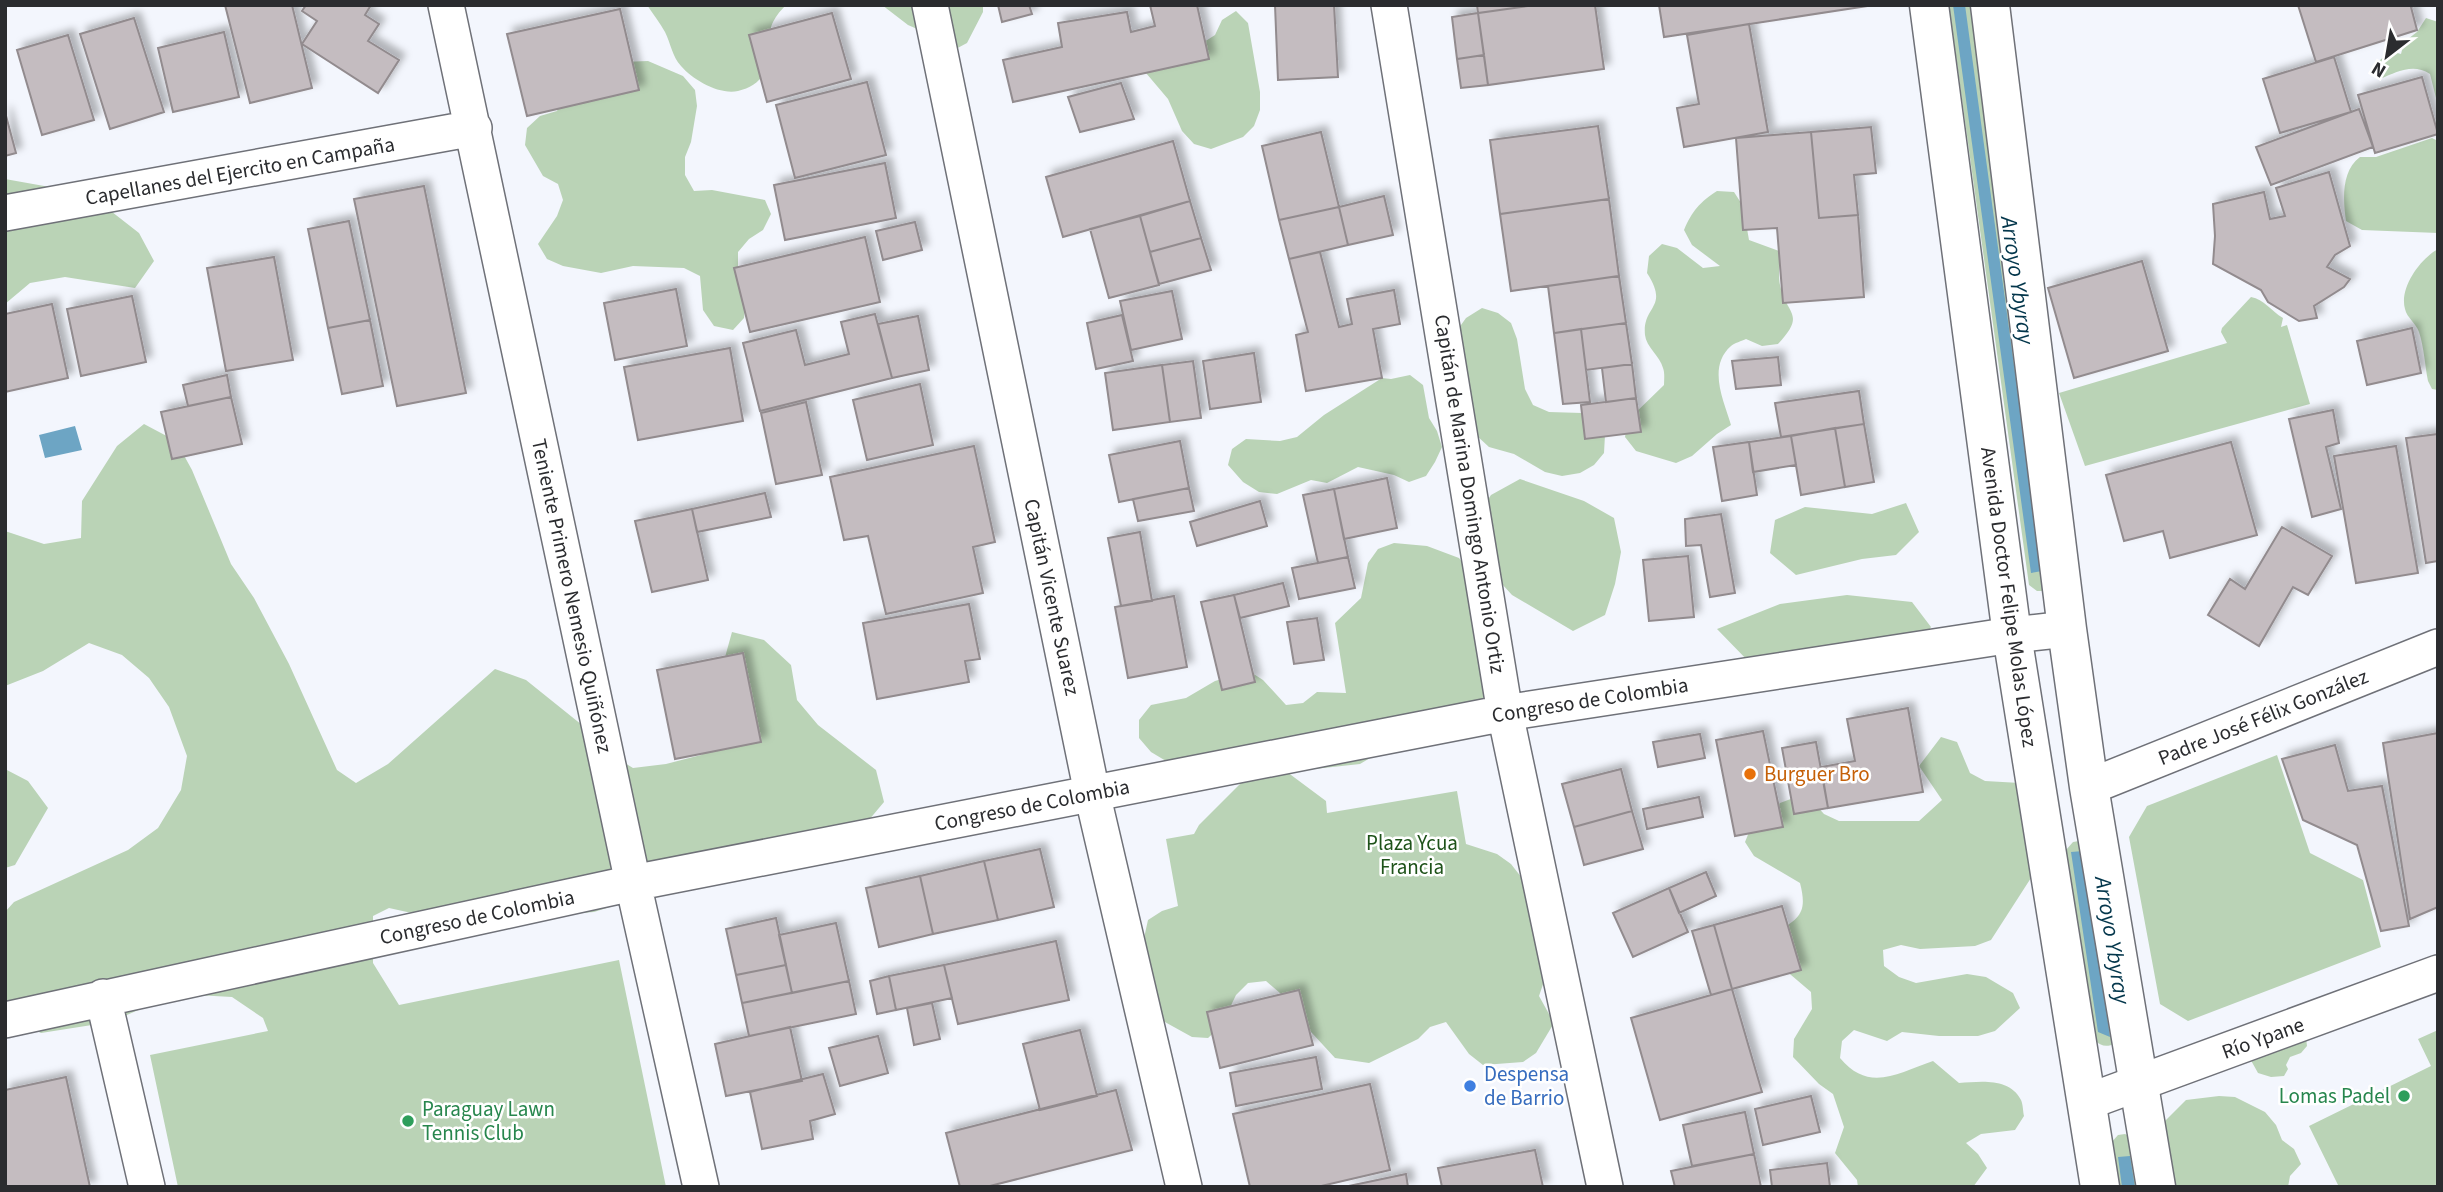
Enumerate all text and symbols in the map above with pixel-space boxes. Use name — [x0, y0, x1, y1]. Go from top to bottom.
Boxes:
north arrow — [2352, 21, 2422, 91]
text: N — [2367, 54, 2391, 84]
street label: Capellanes del Ejercito en Campaña — [83, 129, 397, 213]
water label: Arroyo Ybyray — [1992, 212, 2043, 348]
street label: Capitán de Marina Domingo Antonio Ortiz — [1427, 312, 1513, 676]
street label: Teniente Primero Nemesio Quiñónez — [524, 436, 620, 756]
street label: Avenida Doctor Felipe Molas López — [1973, 445, 2045, 749]
street label: Capitán Vicente Suarez — [1016, 496, 1088, 698]
street label: Padre José Félix González — [2154, 661, 2372, 773]
street label: Congreso de Colombia — [1490, 670, 1690, 730]
place label: Burguer Bro — [1764, 759, 1870, 789]
marker: Burguer Bro — [1742, 766, 1758, 782]
street label: Congreso de Colombia — [932, 771, 1132, 839]
park label: Plaza Ycua Francia — [1366, 828, 1458, 882]
water label: Arroyo Ybyray — [2086, 872, 2139, 1008]
street label: Congreso de Colombia — [377, 882, 577, 952]
street label: Río Ypane — [2218, 1009, 2308, 1067]
place label: Despensa de Barrio — [1484, 1059, 1569, 1113]
marker: Despensa de Barrio — [1462, 1078, 1478, 1094]
place label: Lomas Padel — [2279, 1081, 2390, 1111]
marker: Lomas Padel — [2396, 1088, 2412, 1104]
place label: Paraguay Lawn Tennis Club — [422, 1094, 555, 1148]
marker: Paraguay Lawn Tennis Club — [400, 1113, 416, 1129]

